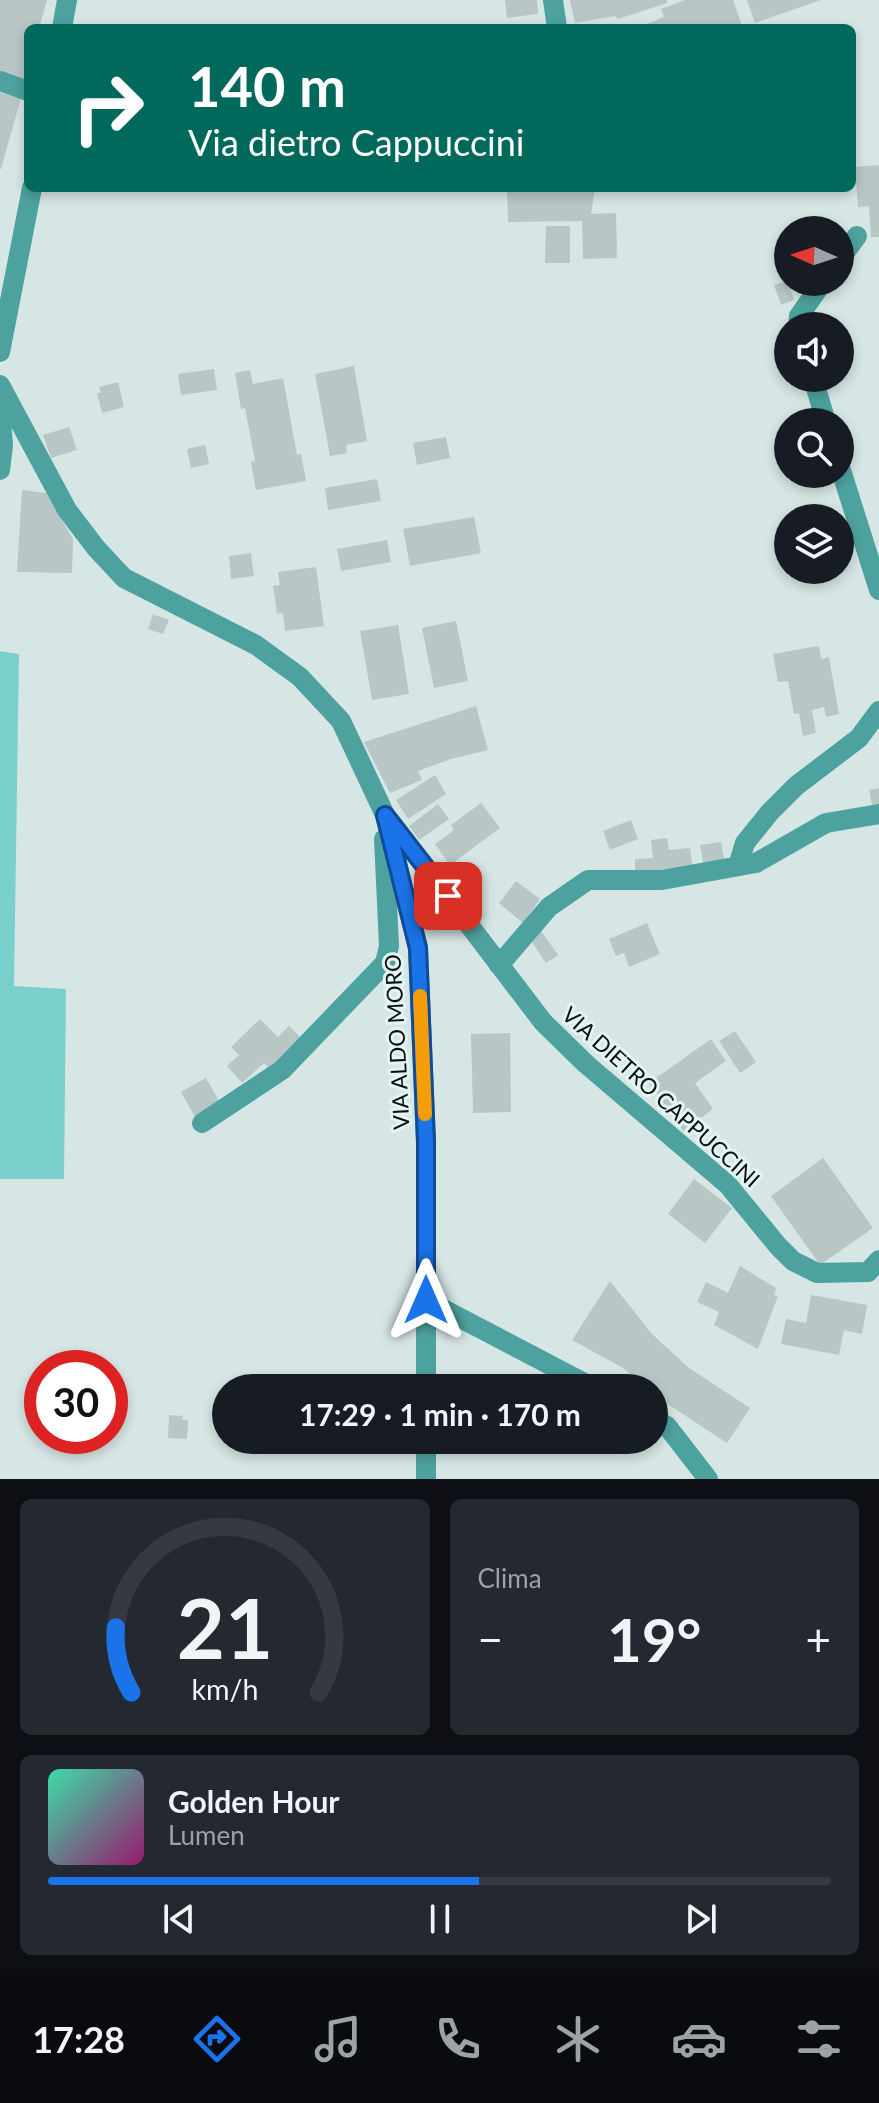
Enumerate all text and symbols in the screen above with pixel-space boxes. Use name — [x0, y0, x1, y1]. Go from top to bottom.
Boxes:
text: 140 m — [188, 52, 346, 119]
icon: right — [56, 56, 160, 160]
text: Via dietro Cappuccini — [188, 120, 525, 164]
north arrow — [774, 216, 854, 296]
map controls — [774, 216, 854, 584]
button: sound — [774, 312, 854, 392]
button: search — [774, 408, 854, 488]
button: layers — [774, 504, 854, 584]
pin — [414, 862, 482, 930]
icon: arrive — [426, 874, 470, 918]
street label: VIA ALDO MORO — [378, 954, 415, 1130]
street label: VIA DIETRO CAPPUCCINI — [557, 1001, 766, 1193]
position arrow — [384, 1258, 468, 1342]
speed limit sign: 30 — [24, 1350, 128, 1454]
text: 17:29 · 1 min · 170 m — [299, 1396, 581, 1432]
text: Clima — [478, 1562, 542, 1594]
text: 21 — [177, 1577, 273, 1677]
text: 19° — [607, 1603, 702, 1675]
text: − — [478, 1613, 503, 1665]
text: + — [805, 1613, 831, 1665]
text: km/h — [191, 1672, 258, 1706]
text: Golden Hour — [168, 1783, 340, 1819]
text: Lumen — [168, 1819, 245, 1851]
icon: previous — [157, 1897, 201, 1941]
icon: pause — [418, 1897, 462, 1941]
icon: next — [679, 1897, 723, 1941]
icon: directions — [189, 2011, 245, 2067]
icon: music — [310, 2011, 366, 2067]
icon: phone — [430, 2011, 486, 2067]
icon: climate — [550, 2011, 606, 2067]
icon: car — [671, 2011, 727, 2067]
icon: filters — [791, 2011, 847, 2067]
text: 17:28 — [32, 2017, 125, 2061]

